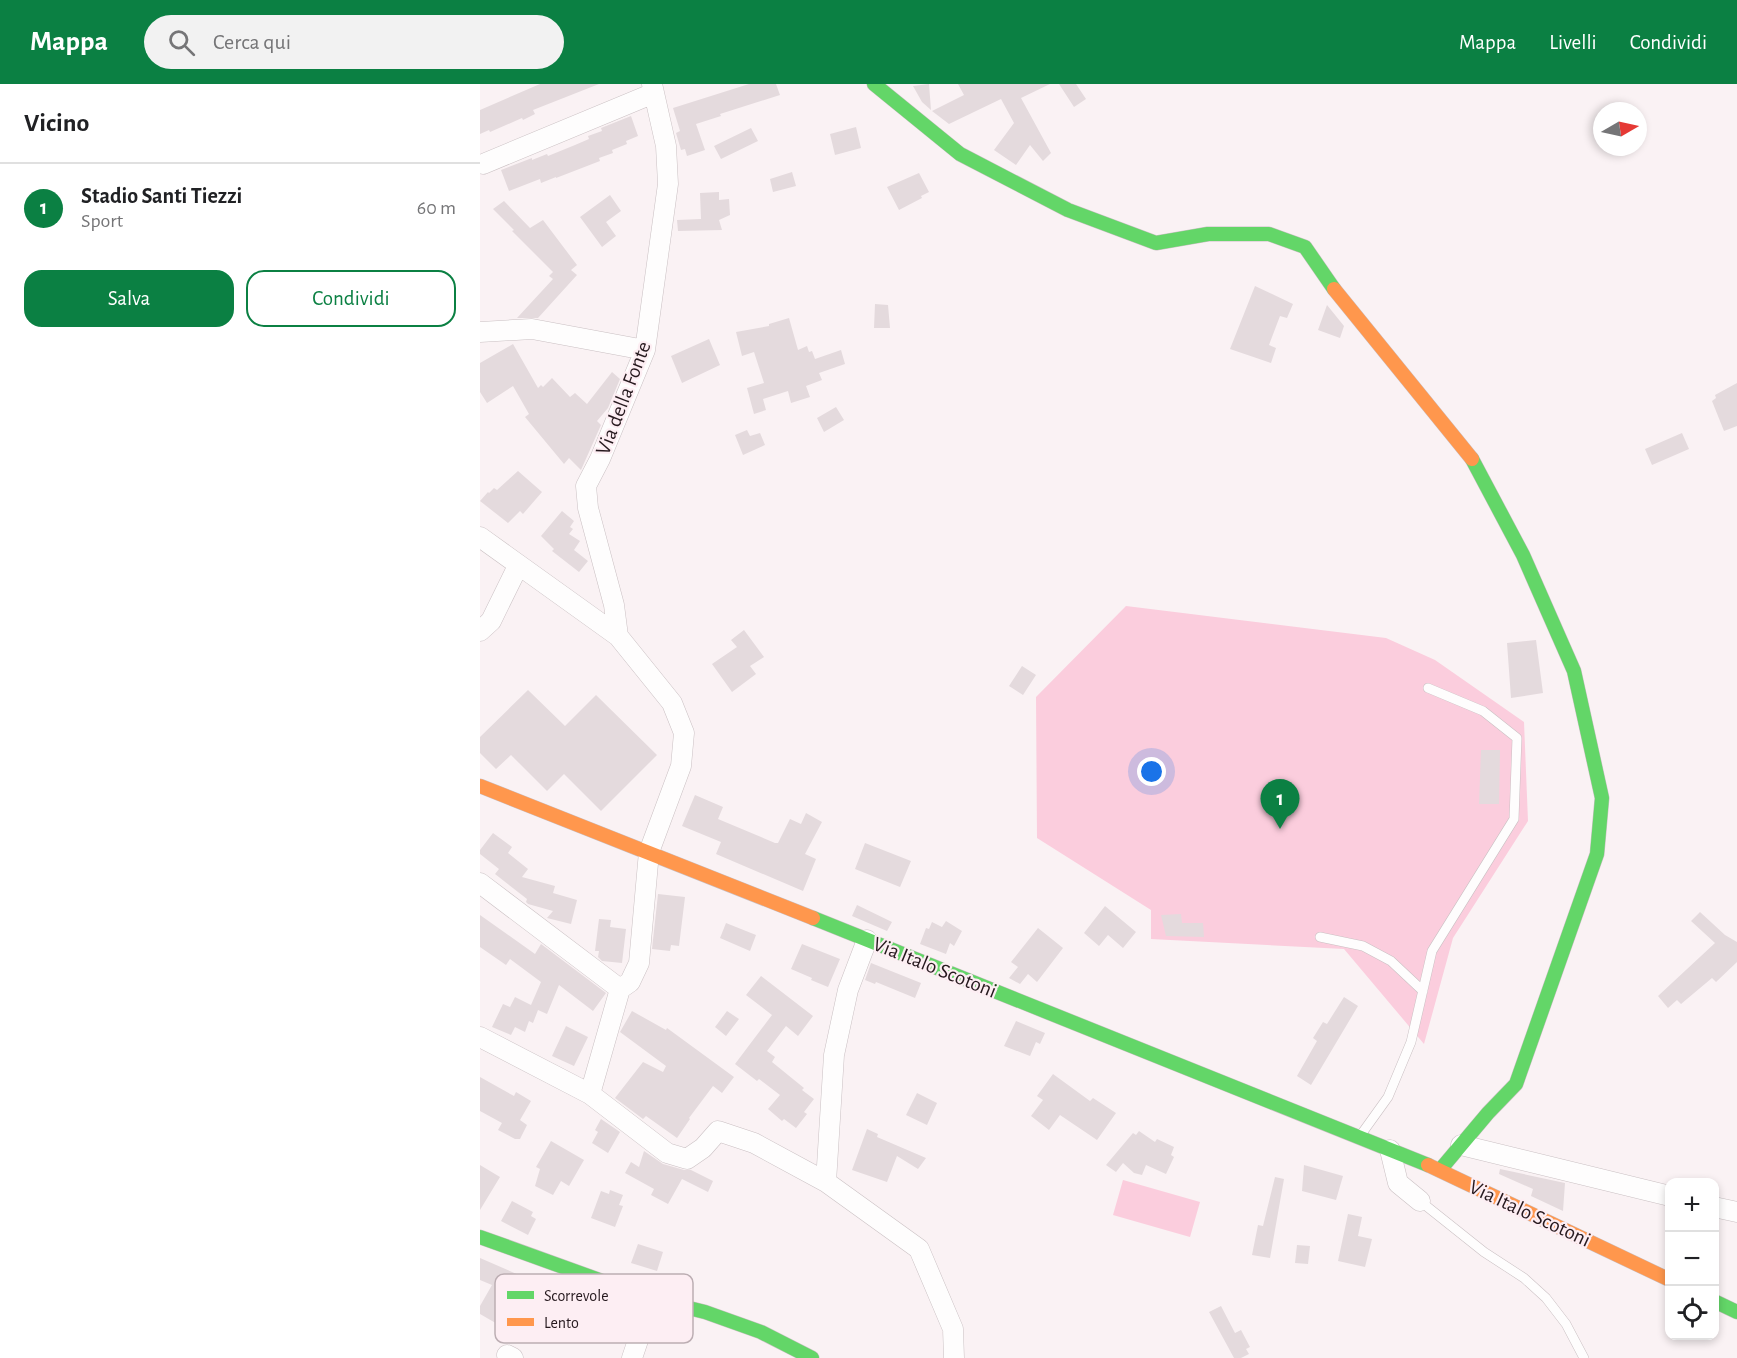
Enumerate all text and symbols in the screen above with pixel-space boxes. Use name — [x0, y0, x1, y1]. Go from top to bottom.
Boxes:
search box — [144, 15, 564, 69]
icon: search — [165, 26, 198, 59]
text: Mappa — [30, 28, 108, 56]
text: Cerca qui — [213, 31, 291, 53]
text: Mappa — [1459, 32, 1516, 53]
text: Livelli — [1549, 32, 1597, 53]
text: Condividi — [1630, 32, 1707, 53]
north arrow — [1593, 102, 1647, 156]
text: Vicino — [24, 110, 89, 136]
text: Stadio Santi Tiezzi — [81, 185, 242, 207]
text: 1 — [40, 198, 47, 218]
text: 60 m — [417, 198, 456, 218]
text: Sport — [81, 211, 123, 231]
button: Salva — [24, 270, 234, 327]
button: Condividi — [246, 270, 456, 327]
street label: Via della Fonte — [592, 339, 655, 458]
your location — [1137, 757, 1166, 786]
pin: 1 — [1260, 780, 1300, 829]
street label: Via Italo Scotoni — [870, 933, 1000, 1002]
street label: Via Italo Scotoni — [1466, 1176, 1594, 1251]
map controls — [1665, 1178, 1719, 1340]
button: + — [1665, 1178, 1719, 1232]
button: − — [1665, 1232, 1719, 1286]
legend — [495, 1274, 693, 1343]
button: locate — [1665, 1286, 1719, 1340]
text: Scorrevole — [544, 1288, 609, 1304]
text: Lento — [544, 1315, 579, 1331]

